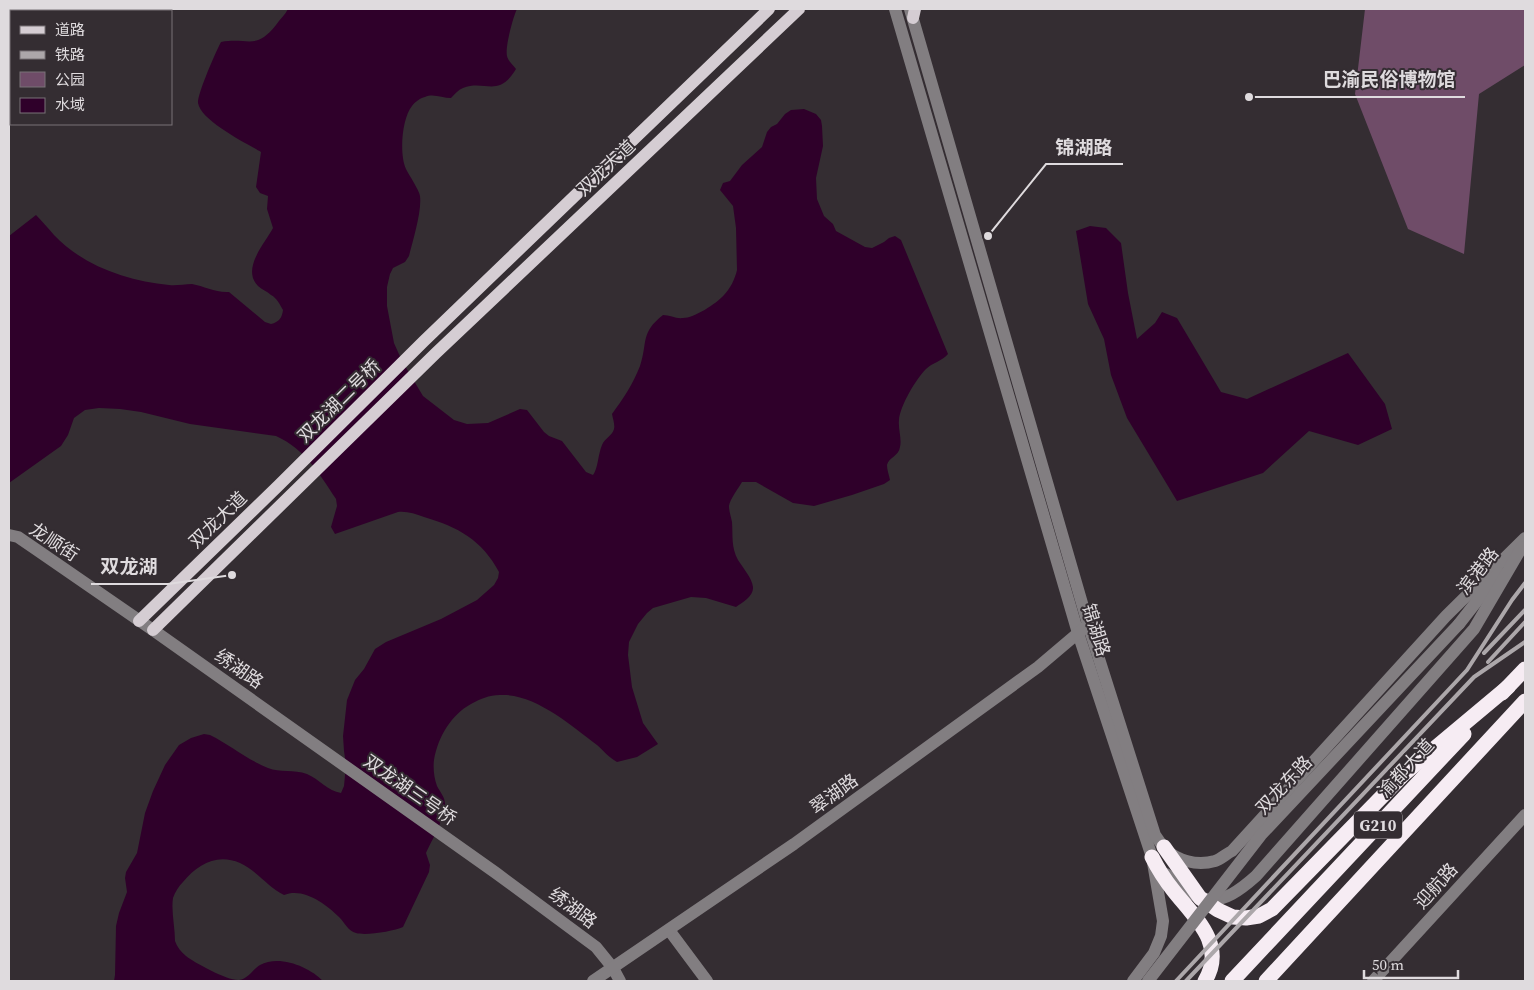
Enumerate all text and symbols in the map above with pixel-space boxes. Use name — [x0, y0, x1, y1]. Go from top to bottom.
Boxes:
legend — [10, 10, 172, 125]
text: 道路 — [55, 19, 85, 40]
text: 铁路 — [55, 44, 85, 65]
callout: 巴渝民俗博物馆 — [1312, 63, 1465, 97]
text: 巴渝民俗博物馆 — [1322, 66, 1456, 92]
text: 公园 — [55, 69, 85, 90]
text: 水域 — [55, 94, 85, 115]
callout: 锦湖路 — [1046, 130, 1123, 164]
street label: 双龙大道 — [571, 134, 641, 201]
text: 锦湖路 — [1055, 134, 1113, 160]
street label: 双龙湖二号桥 — [292, 354, 386, 448]
street label: 双龙大道 — [183, 486, 252, 554]
street label: 龙顺街 — [25, 516, 84, 567]
street label: 滨港路 — [1451, 542, 1504, 600]
callout: 双龙湖 — [91, 550, 168, 584]
text: 双龙湖 — [100, 553, 158, 579]
street label: 锦湖路 — [1077, 600, 1116, 659]
street label: 绣湖路 — [210, 643, 269, 694]
street label: 渝都大道 — [1372, 733, 1439, 803]
street label: 双龙湖三号桥 — [359, 748, 462, 831]
street label: 双龙东路 — [1250, 750, 1317, 820]
street label: 翠湖路 — [805, 768, 863, 820]
road number: G210 — [1354, 812, 1402, 838]
street label: 迎航路 — [1408, 857, 1463, 914]
street label: 绣湖路 — [544, 881, 602, 934]
scale bar — [1364, 948, 1458, 980]
text: 50 m — [1372, 954, 1404, 975]

